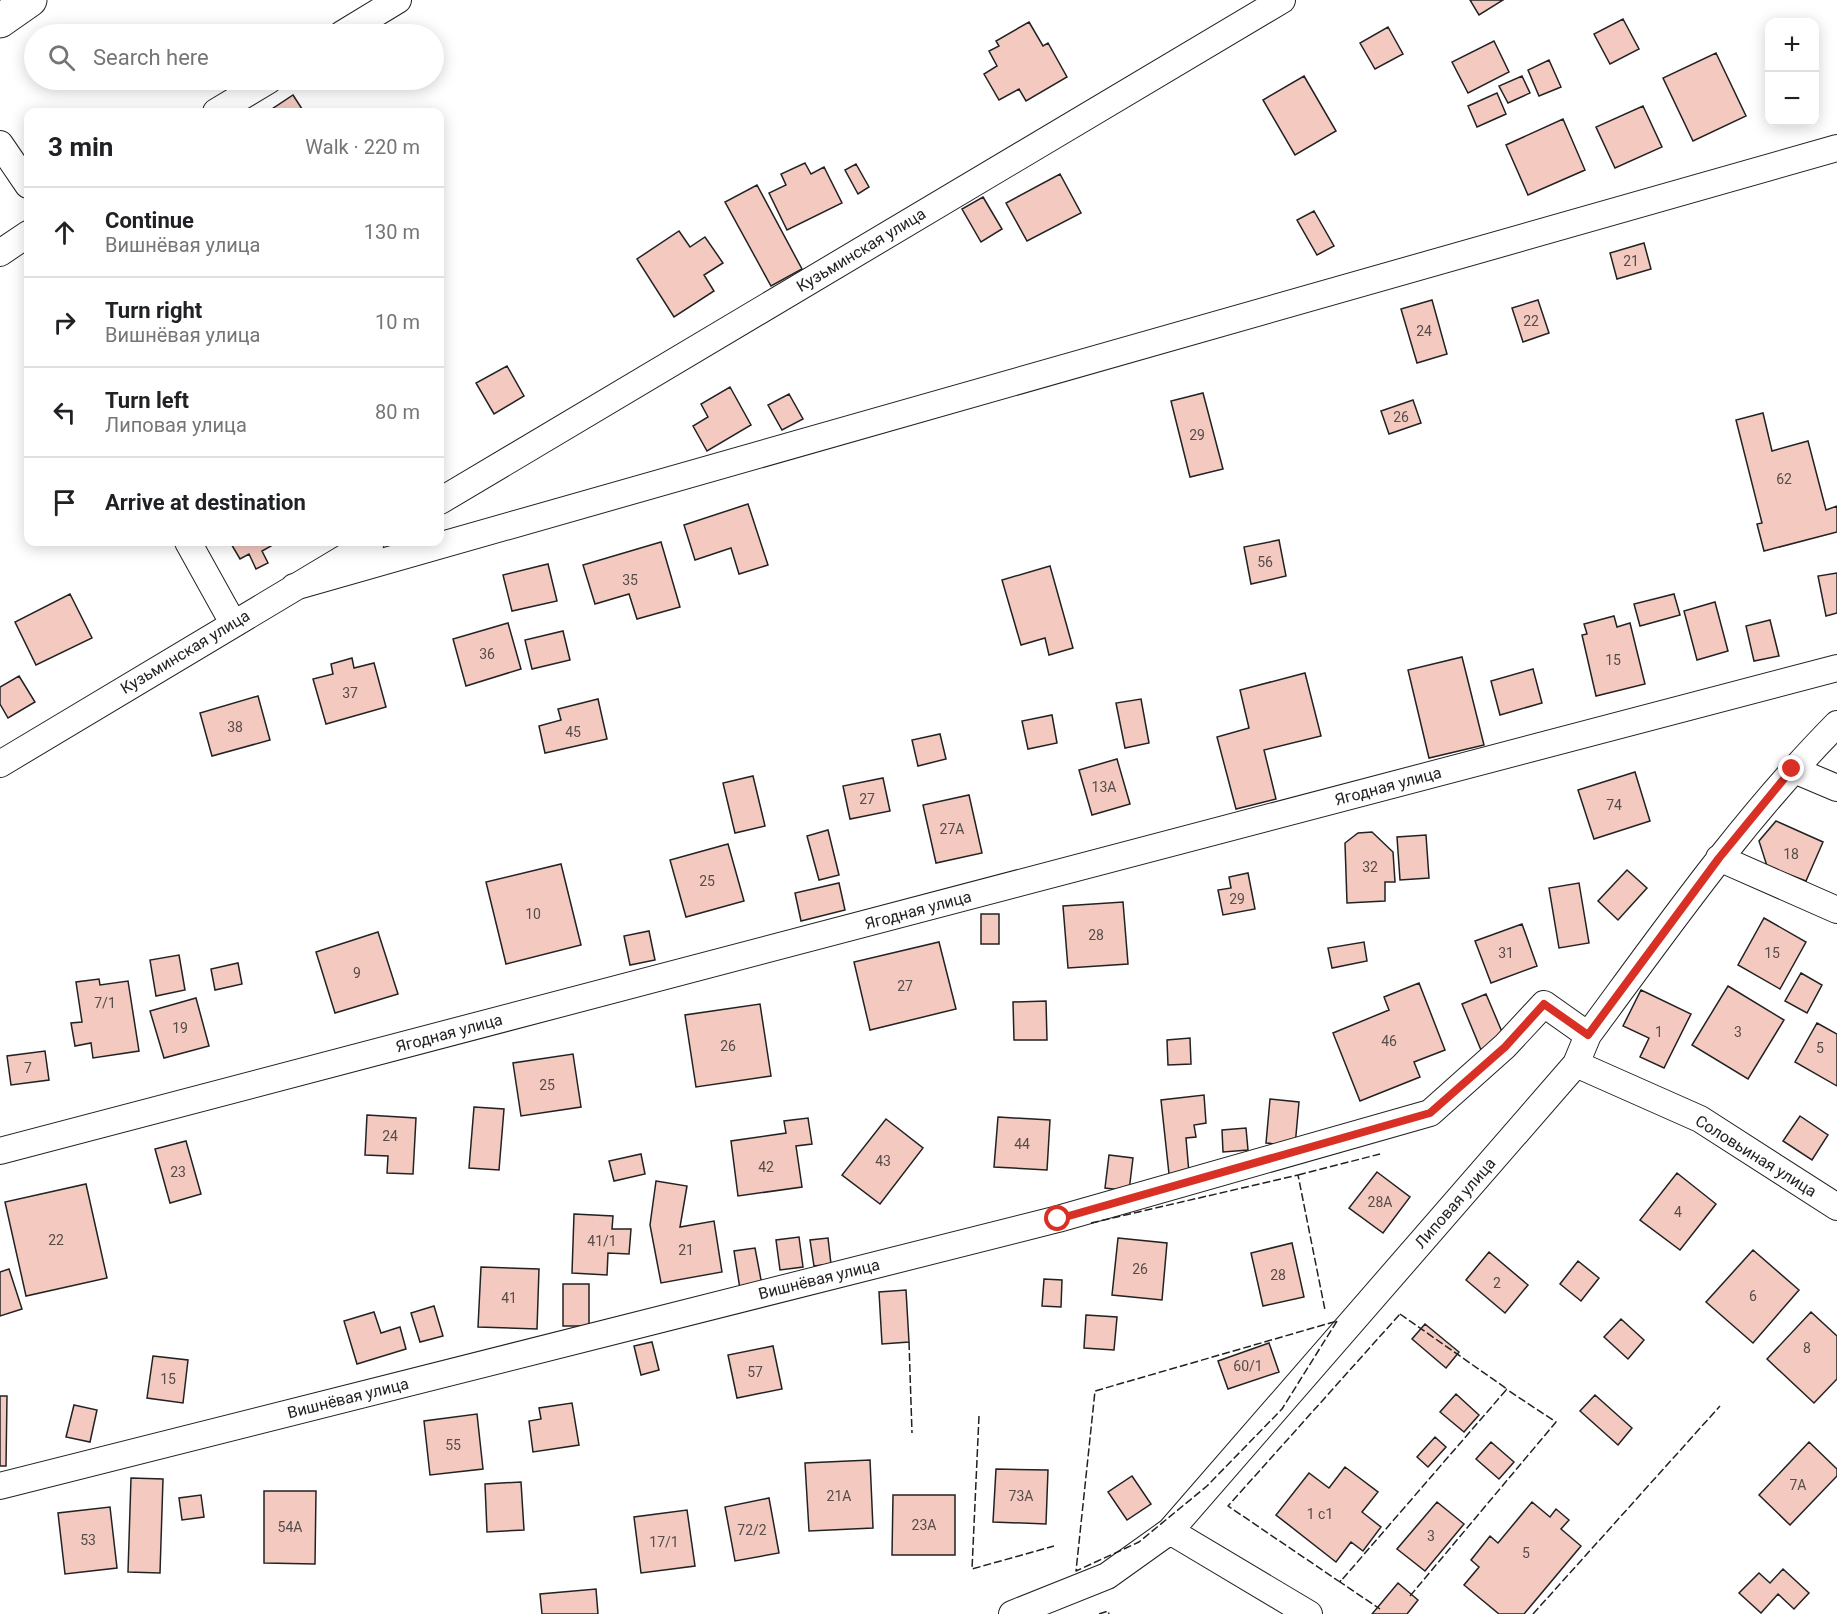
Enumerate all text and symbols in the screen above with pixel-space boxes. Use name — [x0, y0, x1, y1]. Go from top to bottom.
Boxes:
map controls — [1765, 18, 1819, 126]
button: + — [1765, 18, 1819, 72]
search box — [24, 24, 444, 90]
icon: search — [45, 41, 78, 74]
text: Search here — [93, 45, 209, 70]
button: − — [1765, 72, 1819, 126]
text: 3 min — [48, 132, 113, 162]
text: Walk · 220 m — [305, 135, 420, 159]
street label: Кузьминская улица — [793, 204, 929, 296]
text: Continue — [105, 208, 194, 233]
icon: ahead — [48, 216, 81, 249]
text: 130 m — [364, 220, 420, 244]
text: Вишнёвая улица — [105, 233, 260, 257]
house number: 21 — [1623, 253, 1639, 269]
text: Turn right — [105, 298, 202, 323]
icon: right — [48, 306, 81, 339]
text: 10 m — [375, 310, 420, 334]
house number: 22 — [1523, 313, 1539, 329]
text: Вишнёвая улица — [105, 323, 260, 347]
house number: 24 — [1416, 323, 1432, 339]
text: Turn left — [105, 388, 189, 413]
icon: left — [48, 396, 81, 429]
text: 80 m — [375, 400, 420, 424]
house number: 26 — [1393, 409, 1409, 425]
text: Липовая улица — [105, 413, 247, 437]
house number: 29 — [1189, 427, 1205, 443]
house number: 62 — [1776, 471, 1792, 487]
icon: arrive — [48, 486, 81, 519]
text: Arrive at destination — [105, 490, 306, 515]
house number: 56 — [1257, 554, 1273, 570]
house number: 35 — [622, 572, 638, 588]
street label: Кузьминская улица — [117, 606, 253, 698]
house number: 36 — [479, 646, 495, 662]
house number: 15 — [1605, 652, 1621, 668]
house number: 37 — [342, 685, 358, 701]
house number: 38 — [227, 719, 243, 735]
house number: 45 — [565, 724, 581, 740]
route end — [1778, 755, 1804, 781]
street label: Ягодная улица — [1333, 763, 1443, 809]
house number: 13А — [1092, 779, 1116, 795]
house number: 27 — [859, 791, 875, 807]
house number: 74 — [1606, 797, 1622, 813]
house number: 27А — [940, 821, 964, 837]
house number: 18 — [1783, 846, 1799, 862]
house number: 32 — [1362, 859, 1378, 875]
house number: 25 — [699, 873, 715, 889]
street label: Ягодная улица — [863, 887, 973, 933]
house number: 29 — [1229, 891, 1245, 907]
house number: 10 — [525, 906, 541, 922]
house number: 28 — [1088, 927, 1104, 943]
house number: 31 — [1498, 945, 1514, 961]
house number: 15 — [1764, 945, 1780, 961]
house number: 9 — [353, 965, 361, 981]
house number: 27 — [897, 978, 913, 994]
house number: 7/1 — [94, 995, 116, 1011]
street label: Ягодная улица — [394, 1010, 504, 1056]
house number: 19 — [172, 1020, 188, 1036]
house number: 1 — [1655, 1024, 1663, 1040]
house number: 3 — [1734, 1024, 1742, 1040]
house number: 46 — [1381, 1033, 1397, 1049]
house number: 26 — [720, 1038, 736, 1054]
house number: 5 — [1816, 1040, 1824, 1056]
house number: 7 — [24, 1060, 32, 1076]
house number: 25 — [539, 1077, 555, 1093]
street label: Соловьиная улица — [1692, 1111, 1820, 1201]
house number: 24 — [382, 1128, 398, 1144]
house number: 44 — [1014, 1136, 1030, 1152]
house number: 43 — [875, 1153, 891, 1169]
street label: Липовая улица — [1411, 1154, 1499, 1252]
house number: 42 — [758, 1159, 774, 1175]
house number: 23 — [170, 1164, 186, 1180]
house number: 28А — [1368, 1194, 1392, 1210]
house number: 4 — [1674, 1204, 1682, 1220]
route start — [1044, 1205, 1070, 1231]
house number: 22 — [48, 1232, 64, 1248]
house number: 41/1 — [587, 1233, 617, 1249]
house number: 21 — [678, 1242, 694, 1258]
street label: Вишнёвая улица — [756, 1255, 882, 1303]
house number: 26 — [1132, 1261, 1148, 1277]
house number: 28 — [1270, 1267, 1286, 1283]
house number: 2 — [1493, 1275, 1501, 1291]
house number: 6 — [1749, 1288, 1757, 1304]
house number: 41 — [501, 1290, 517, 1306]
house number: 8 — [1803, 1340, 1811, 1356]
house number: 60/1 — [1233, 1358, 1263, 1374]
house number: 57 — [747, 1364, 763, 1380]
house number: 15 — [160, 1371, 176, 1387]
street label: Вишнёвая улица — [285, 1374, 411, 1422]
house number: 55 — [445, 1437, 461, 1453]
house number: 7А — [1789, 1477, 1807, 1493]
house number: 21А — [827, 1488, 851, 1504]
house number: 73А — [1009, 1488, 1033, 1504]
house number: 1 с1 — [1307, 1506, 1333, 1522]
house number: 23А — [912, 1517, 936, 1533]
house number: 54А — [278, 1519, 302, 1535]
house number: 72/2 — [737, 1522, 767, 1538]
house number: 3 — [1427, 1528, 1435, 1544]
house number: 53 — [80, 1532, 96, 1548]
house number: 17/1 — [649, 1534, 679, 1550]
house number: 5 — [1522, 1545, 1530, 1561]

